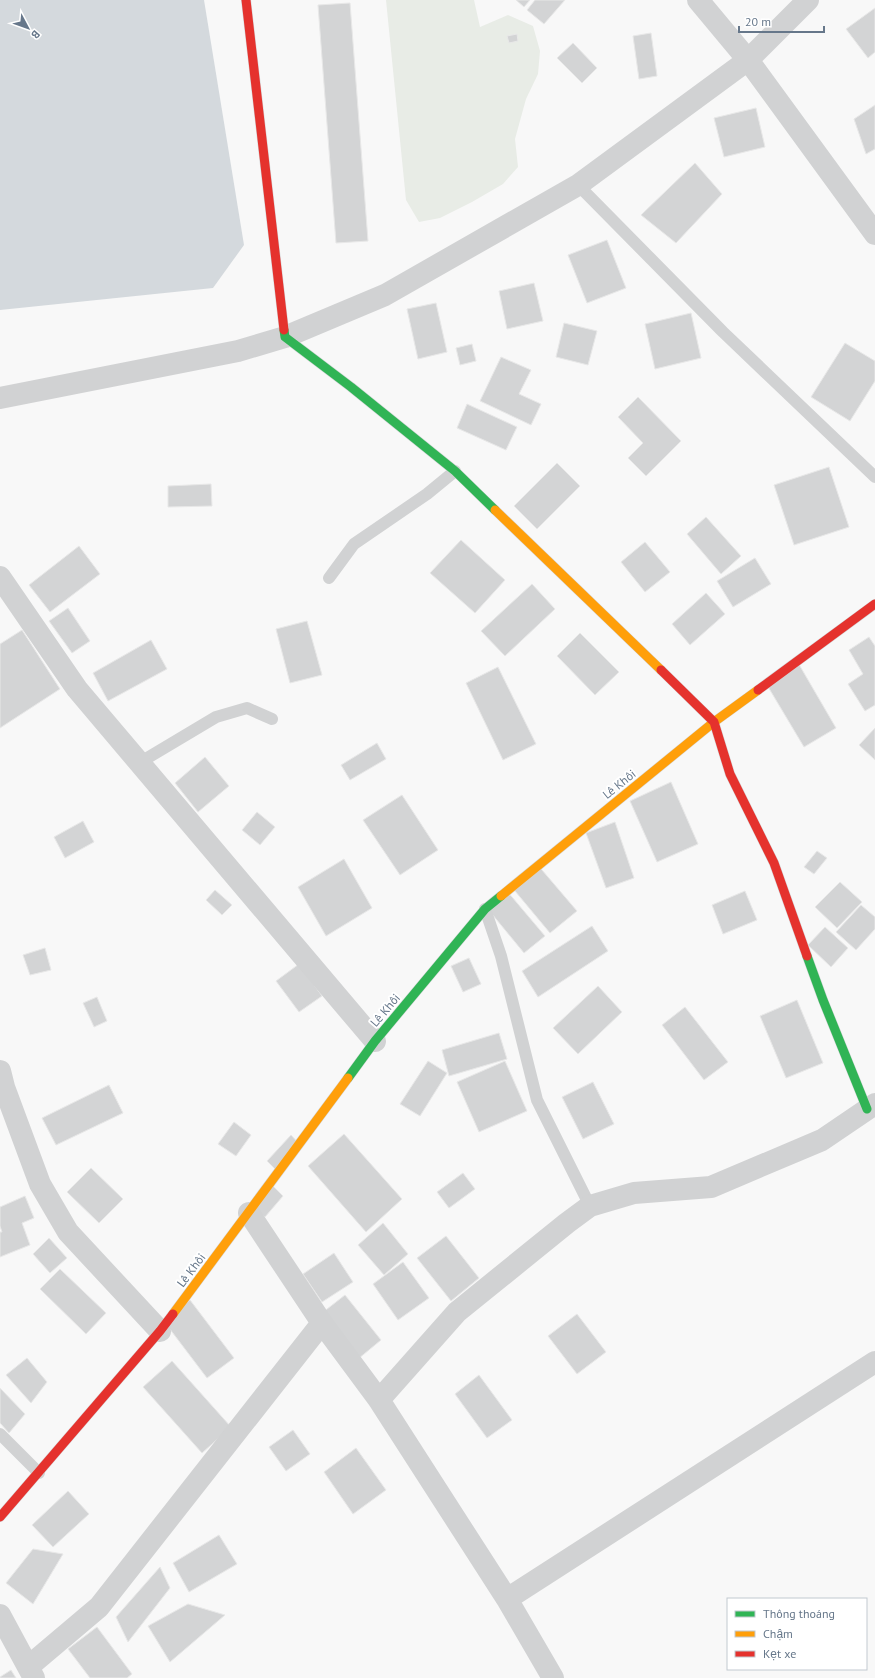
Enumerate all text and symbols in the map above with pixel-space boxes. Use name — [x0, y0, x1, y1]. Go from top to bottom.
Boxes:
north arrow — [8, 8, 48, 48]
scale bar — [739, 8, 824, 34]
text: 20 m — [745, 14, 771, 29]
text: B — [28, 28, 43, 42]
street label: Lê Khôi — [599, 766, 639, 802]
street label: Lê Khôi — [367, 990, 403, 1030]
street label: Lê Khôi — [173, 1250, 209, 1290]
legend — [727, 1598, 867, 1670]
text: Thông thoáng — [763, 1606, 835, 1621]
text: Chậm — [763, 1626, 793, 1641]
text: Kẹt xe — [763, 1646, 796, 1661]

